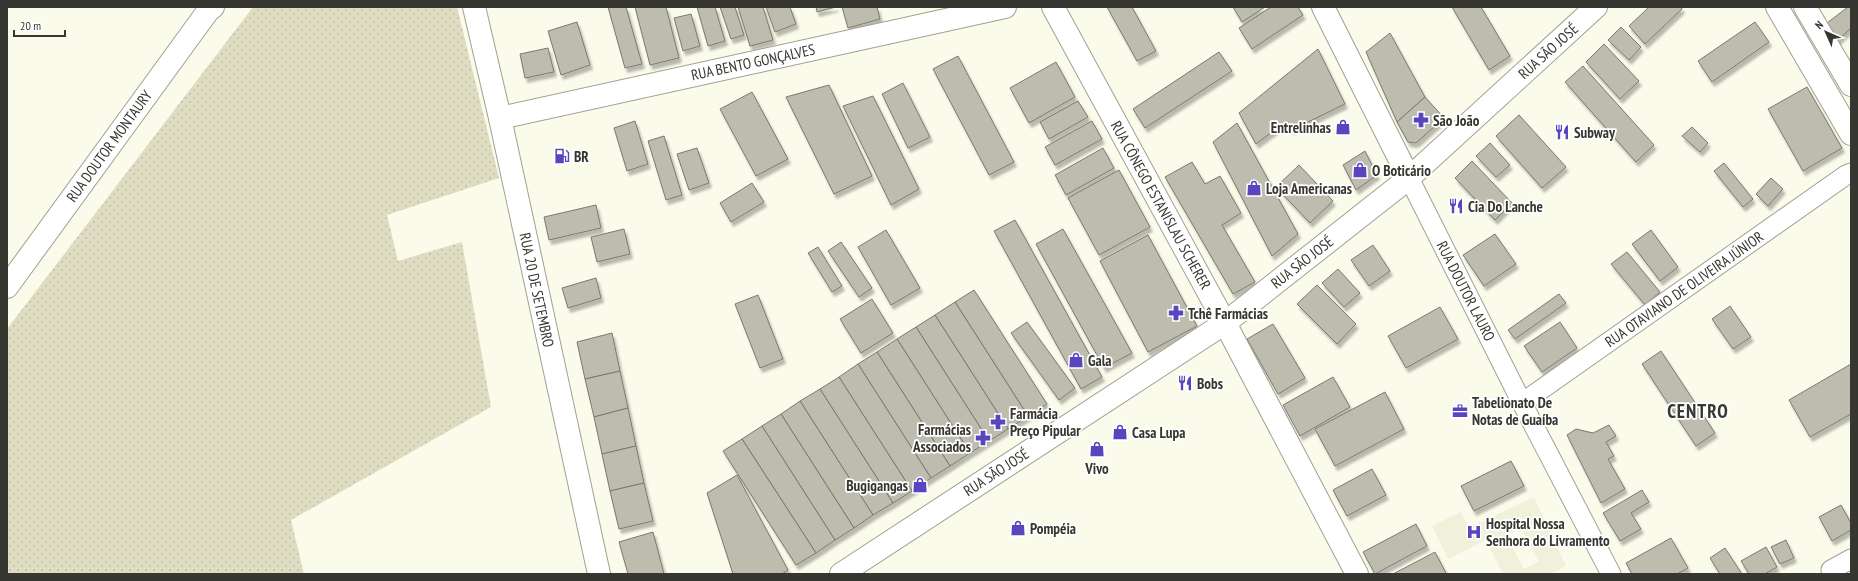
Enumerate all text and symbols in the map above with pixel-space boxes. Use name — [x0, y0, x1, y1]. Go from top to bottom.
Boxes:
scale bar — [14, 12, 65, 38]
north arrow — [1806, 12, 1846, 52]
text: 20 m — [20, 18, 41, 33]
text: N — [1812, 18, 1826, 32]
street label: RUA SÃO JOSÉ — [1514, 19, 1582, 83]
street label: RUA BENTO GONÇALVES — [689, 40, 817, 84]
street label: RUA DOUTOR MONTAURY — [62, 86, 156, 206]
pharmacy icon: São João — [1412, 111, 1430, 129]
place label: São João — [1433, 111, 1480, 130]
street label: RUA CÔNEGO ESTANISLAU SCHERER — [1107, 117, 1215, 293]
place label: Entrelinhas — [1271, 118, 1331, 137]
shop icon: Entrelinhas — [1334, 118, 1352, 136]
restaurant icon: Subway — [1553, 123, 1571, 141]
place label: Subway — [1574, 123, 1616, 142]
fuel station icon: BR — [553, 147, 571, 165]
place label: BR — [574, 147, 589, 166]
shop icon: O Boticário — [1351, 161, 1369, 179]
place label: O Boticário — [1372, 161, 1431, 180]
shop icon: Loja Americanas — [1245, 179, 1263, 197]
place label: Loja Americanas — [1266, 179, 1352, 198]
restaurant icon: Cia Do Lanche — [1447, 197, 1465, 215]
place label: Cia Do Lanche — [1468, 197, 1543, 216]
street label: RUA OTAVIANO DE OLIVEIRA JÚNIOR — [1601, 227, 1767, 351]
street label: RUA 20 DE SETEMBRO — [516, 231, 558, 349]
street label: RUA SÃO JOSÉ — [1267, 232, 1337, 292]
street label: RUA DOUTOR LAURO — [1433, 238, 1499, 344]
pharmacy icon: Tchê Farmácias — [1167, 304, 1185, 322]
place label: Tchê Farmácias — [1188, 304, 1268, 323]
shop icon: Gala — [1067, 351, 1085, 369]
place label: Gala — [1088, 351, 1112, 370]
restaurant icon: Bobs — [1176, 374, 1194, 392]
place label: Bobs — [1197, 374, 1223, 393]
place label: Tabelionato De Notas de Guaíba — [1472, 393, 1558, 429]
district label: CENTRO — [1667, 399, 1729, 423]
office icon: Tabelionato De Notas de Guaíba — [1451, 402, 1469, 420]
place label: Farmácia Preço Pipular — [1010, 404, 1081, 440]
pharmacy icon: Farmácia Preço Pipular — [989, 413, 1007, 431]
place label: Farmácias Associados — [912, 420, 971, 456]
shop icon: Casa Lupa — [1111, 423, 1129, 441]
place label: Casa Lupa — [1132, 423, 1185, 442]
pharmacy icon: Farmácias Associados — [974, 429, 992, 447]
shop icon: Vivo — [1088, 440, 1106, 458]
street label: RUA SÃO JOSÉ — [960, 444, 1032, 500]
place label: Vivo — [1084, 459, 1109, 478]
place label: Bugigangas — [846, 476, 908, 495]
shop icon: Bugigangas — [911, 476, 929, 494]
place label: Hospital Nossa Senhora do Livramento — [1486, 514, 1610, 550]
shop icon: Pompéia — [1009, 519, 1027, 537]
place label: Pompéia — [1030, 519, 1076, 538]
hospital icon: Hospital Nossa Senhora do Livramento — [1465, 523, 1483, 541]

